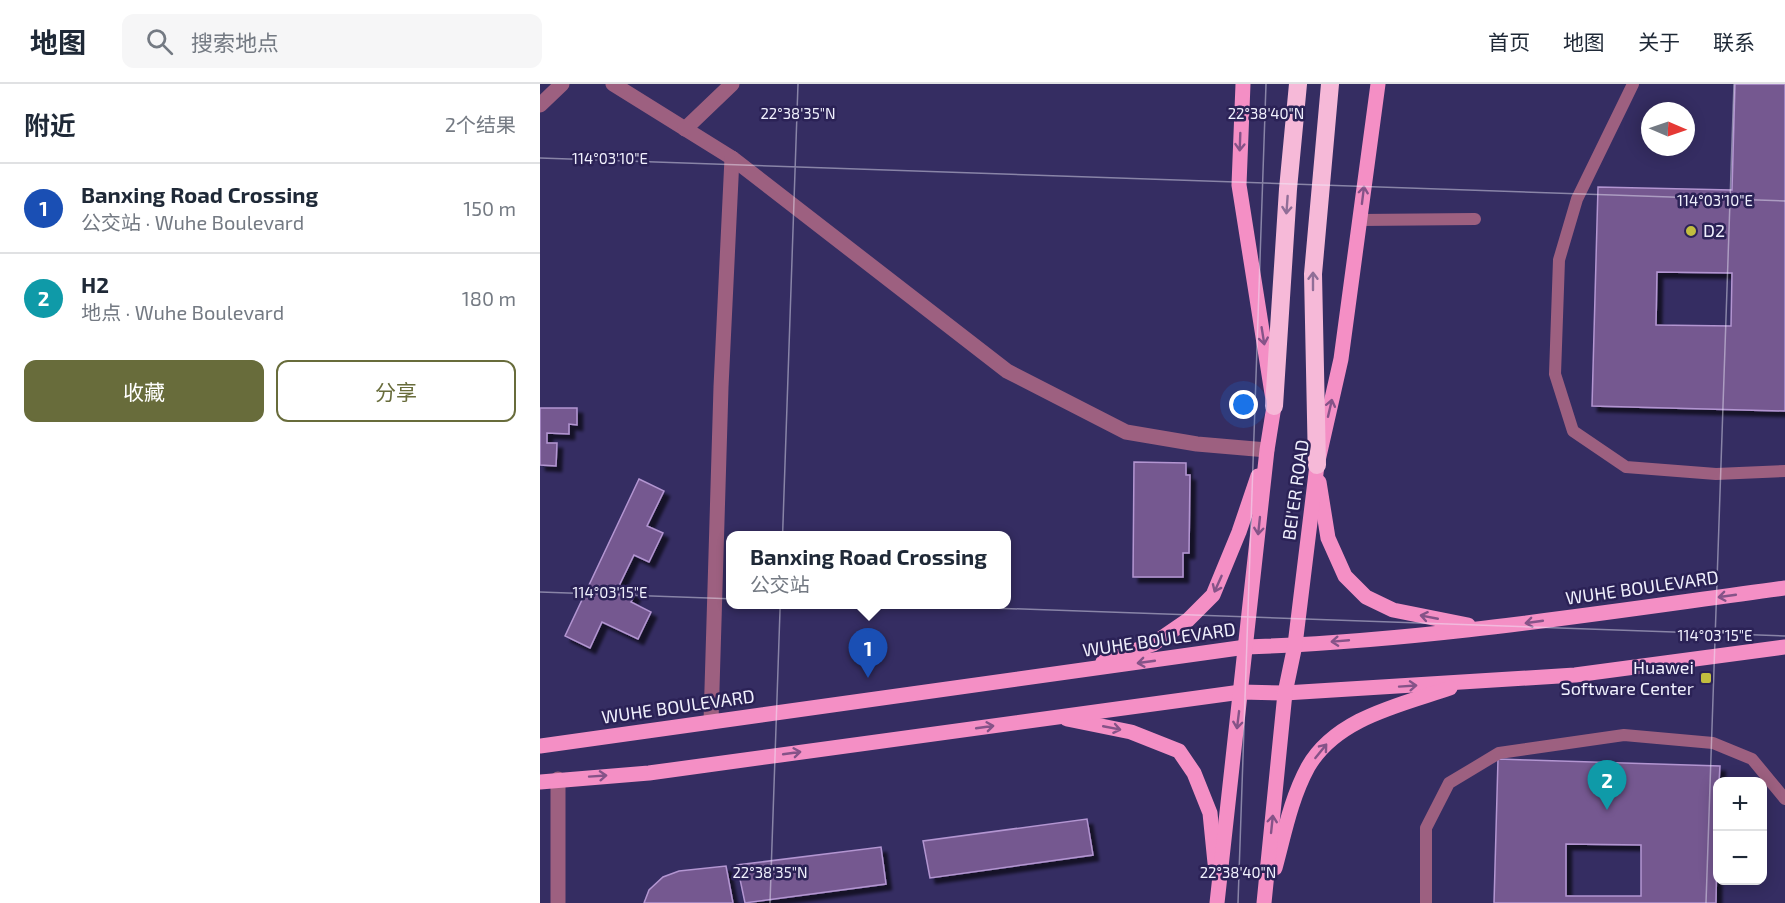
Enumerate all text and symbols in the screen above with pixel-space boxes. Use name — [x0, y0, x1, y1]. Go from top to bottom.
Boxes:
search box — [122, 14, 542, 68]
text: 地图 — [30, 25, 86, 59]
icon: search — [143, 25, 176, 58]
text: 搜索地点 — [191, 29, 279, 55]
text: 首页 — [1488, 29, 1530, 54]
text: 地图 — [1563, 29, 1605, 54]
text: 关于 — [1638, 29, 1680, 54]
text: 联系 — [1713, 29, 1755, 54]
north arrow — [1641, 102, 1695, 156]
text: 22°38'35"N — [760, 104, 836, 122]
text: 22°38'40"N — [1228, 104, 1304, 122]
text: 附近 — [24, 109, 76, 140]
text: 2个结果 — [445, 112, 516, 136]
one-way arrow — [1235, 132, 1246, 152]
text: 114°03'10"E — [572, 149, 648, 167]
text: Banxing Road Crossing — [81, 181, 318, 207]
one-way arrow — [1358, 185, 1369, 205]
text: 114°03'10"E — [1677, 191, 1753, 209]
one-way arrow — [1282, 195, 1293, 215]
text: 1 — [39, 196, 48, 220]
text: 150 m — [463, 196, 516, 220]
text: 公交站 · Wuhe Boulevard — [81, 210, 304, 234]
place label: D2 — [1703, 219, 1725, 241]
marker: D2 — [1684, 224, 1698, 238]
text: H2 — [81, 271, 109, 297]
one-way arrow — [1307, 271, 1319, 291]
text: 2 — [38, 286, 49, 310]
text: 180 m — [462, 286, 516, 310]
text: 地点 · Wuhe Boulevard — [81, 300, 284, 324]
one-way arrow — [1258, 325, 1269, 345]
button: 收藏 — [24, 360, 264, 422]
button: 分享 — [276, 360, 516, 422]
your location — [1229, 390, 1258, 419]
one-way arrow — [1325, 399, 1336, 418]
street label: BEI'ER ROAD — [1277, 438, 1313, 541]
one-way arrow — [1253, 516, 1264, 536]
popup — [726, 531, 1011, 609]
text: Banxing Road Crossing — [750, 543, 987, 569]
street label: WUHE BOULEVARD — [1564, 565, 1720, 609]
text: 公交站 — [750, 572, 810, 596]
one-way arrow — [1211, 574, 1223, 592]
text: 114°03'15"E — [573, 583, 647, 601]
one-way arrow — [1718, 590, 1737, 601]
one-way arrow — [1420, 611, 1440, 622]
street label: WUHE BOULEVARD — [1081, 617, 1237, 661]
one-way arrow — [1524, 617, 1544, 628]
text: 114°03'15"E — [1678, 626, 1752, 644]
pin: 1 — [848, 628, 888, 678]
one-way arrow — [1330, 636, 1350, 647]
one-way arrow — [1137, 656, 1156, 667]
place label: Huawei Software Center — [1561, 656, 1694, 699]
marker: Huawei Software Center — [1699, 671, 1713, 685]
one-way arrow — [1398, 680, 1418, 691]
street label: WUHE BOULEVARD — [600, 684, 756, 728]
one-way arrow — [1232, 710, 1243, 730]
one-way arrow — [975, 721, 994, 732]
one-way arrow — [1103, 723, 1122, 735]
one-way arrow — [1314, 743, 1327, 759]
one-way arrow — [781, 747, 801, 758]
pin: 2 — [1588, 760, 1626, 810]
one-way arrow — [588, 771, 608, 782]
map controls — [1713, 777, 1767, 885]
button: + — [1713, 777, 1767, 831]
one-way arrow — [1267, 814, 1278, 834]
button: − — [1713, 831, 1767, 885]
text: 22°38'35"N — [732, 863, 808, 881]
text: 22°38'40"N — [1200, 863, 1276, 881]

